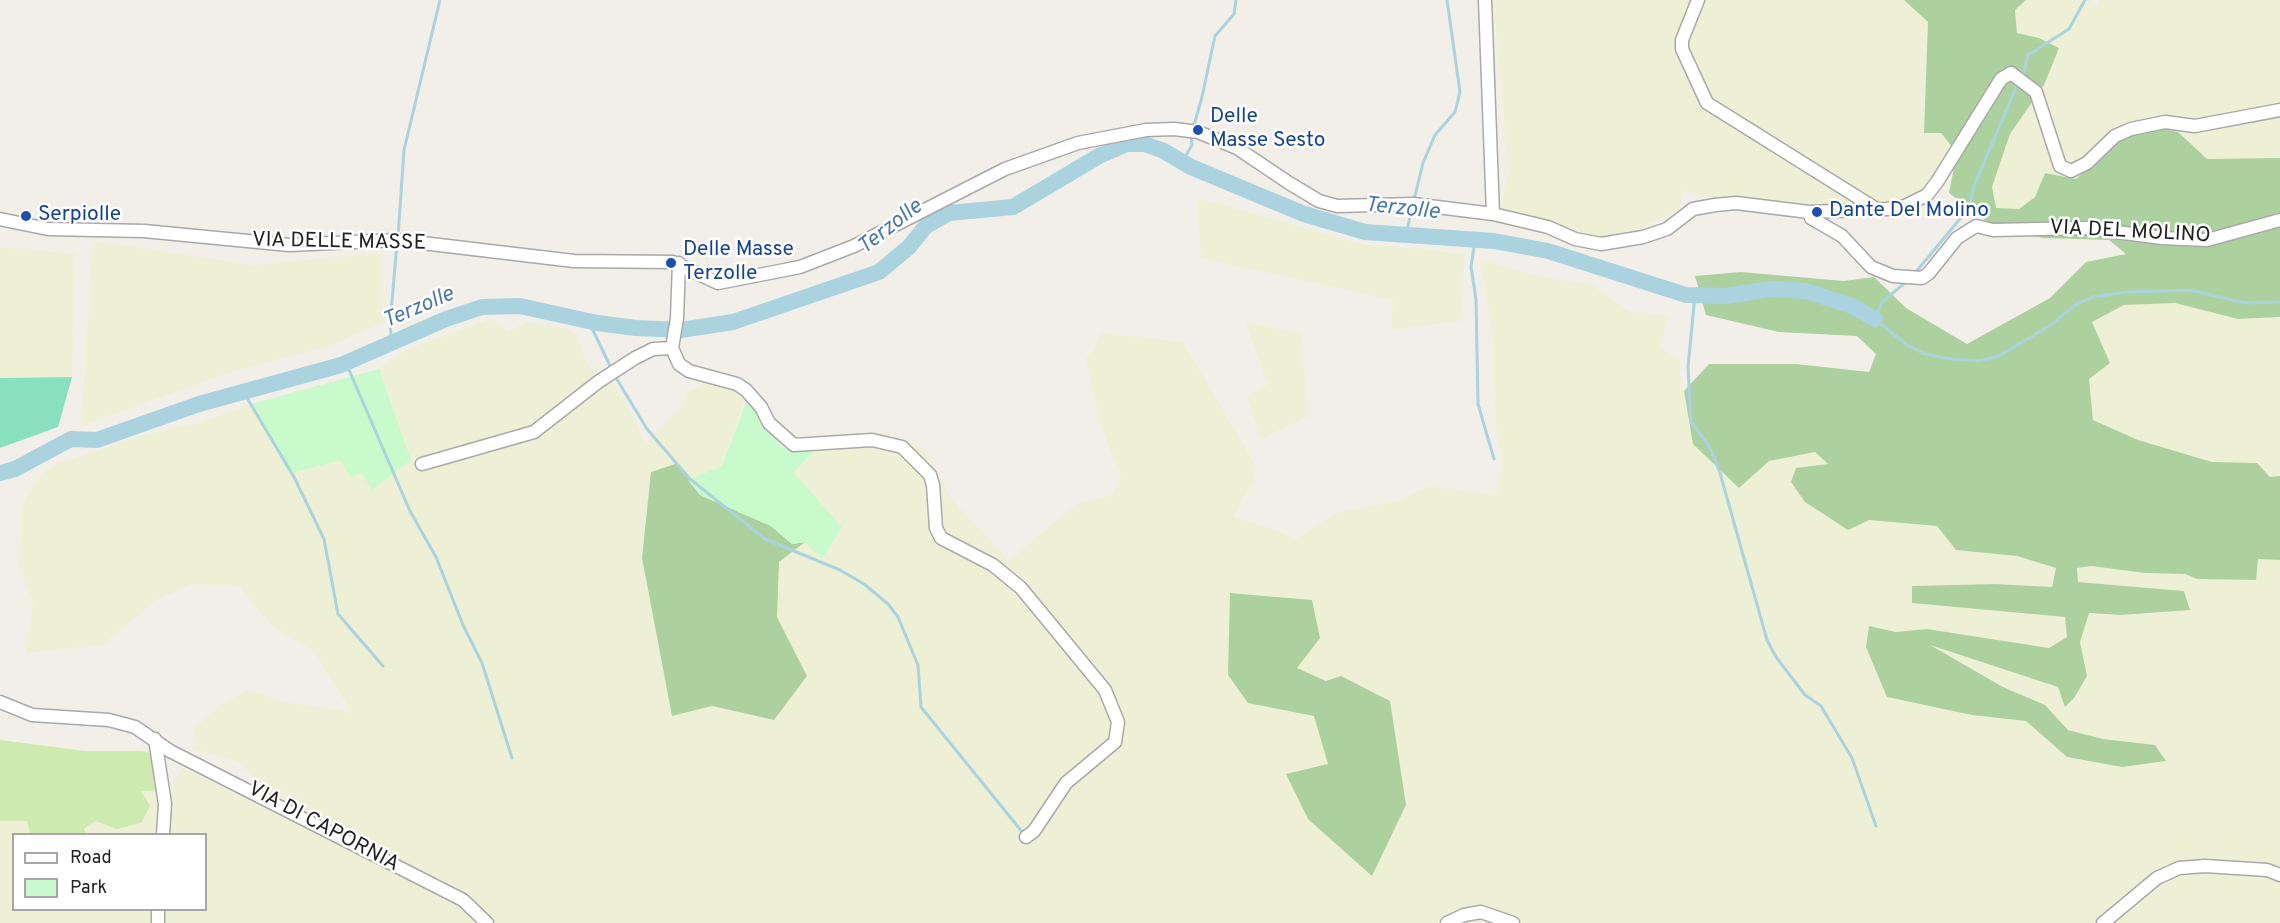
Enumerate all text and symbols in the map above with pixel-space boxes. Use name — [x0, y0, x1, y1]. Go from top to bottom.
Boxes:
place label: Delle Masse Sesto — [1210, 105, 1325, 155]
marker: Delle Masse Sesto — [1191, 123, 1205, 137]
water label: Terzolle — [1364, 193, 1440, 227]
water label: Terzolle — [853, 195, 929, 261]
place label: Dante Del Molino — [1829, 199, 1989, 225]
place label: Serpiolle — [38, 203, 121, 229]
marker: Dante Del Molino — [1810, 205, 1824, 219]
marker: Serpiolle — [19, 209, 33, 223]
street label: VIA DEL MOLINO — [2049, 216, 2211, 250]
street label: VIA DELLE MASSE — [252, 229, 426, 257]
place label: Delle Masse Terzolle — [683, 238, 794, 288]
marker: Delle Masse Terzolle — [664, 256, 678, 270]
water label: Terzolle — [379, 282, 459, 336]
street label: VIA DI CAPORNIA — [243, 778, 403, 878]
legend — [12, 833, 207, 911]
text: Road — [70, 847, 112, 870]
text: Park — [70, 877, 107, 900]

